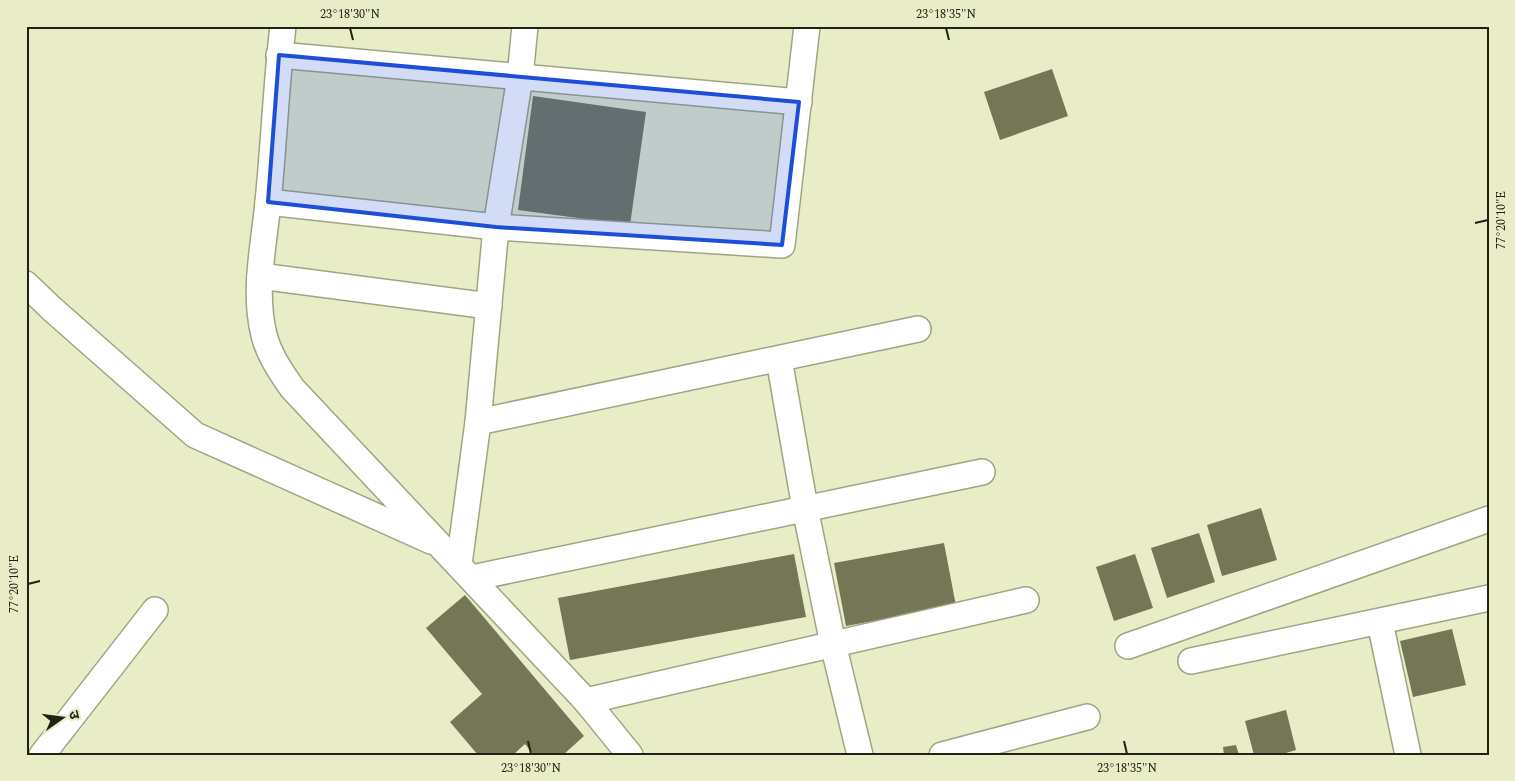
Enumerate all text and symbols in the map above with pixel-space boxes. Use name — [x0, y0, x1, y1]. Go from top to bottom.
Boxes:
text: 23°18'30"N — [320, 5, 380, 24]
text: 23°18'35"N — [916, 5, 976, 24]
text: 77°20'10"E — [1492, 191, 1511, 249]
text: 77°20'10"E — [5, 555, 24, 613]
north arrow — [38, 694, 88, 744]
text: उ — [63, 708, 86, 722]
text: 23°18'30"N — [501, 759, 561, 778]
text: 23°18'35"N — [1097, 759, 1157, 778]

